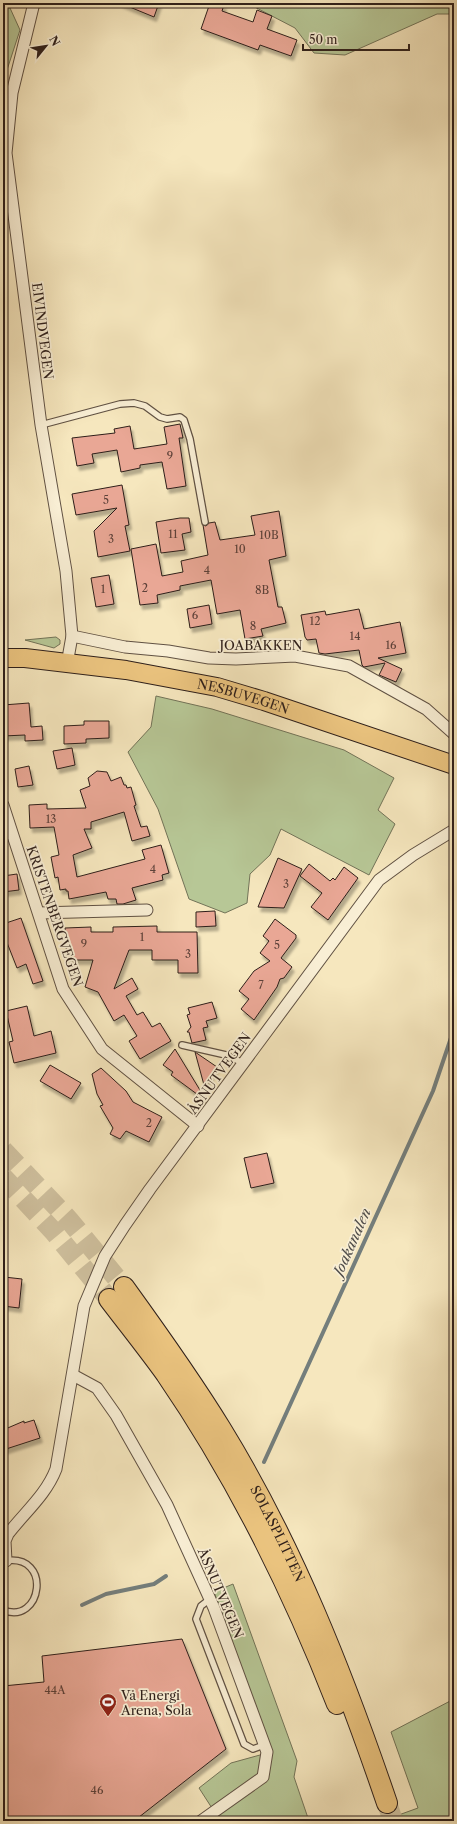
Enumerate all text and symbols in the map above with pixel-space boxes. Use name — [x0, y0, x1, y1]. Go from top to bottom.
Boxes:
north arrow — [26, 26, 66, 66]
scale bar — [303, 26, 409, 52]
text: 50 m — [309, 32, 338, 47]
text: N — [46, 33, 63, 49]
street label: EIVINDVEGEN — [29, 282, 57, 381]
house number: 9 — [167, 449, 173, 463]
house number: 5 — [103, 493, 109, 507]
house number: 11 — [168, 527, 178, 541]
house number: 10B — [259, 528, 279, 542]
house number: 3 — [108, 532, 114, 546]
house number: 10 — [234, 542, 246, 556]
house number: 4 — [204, 563, 210, 577]
house number: 2 — [142, 581, 148, 595]
house number: 1 — [101, 582, 106, 596]
house number: 8B — [255, 583, 269, 597]
house number: 6 — [192, 608, 199, 622]
house number: 12 — [310, 614, 320, 628]
house number: 8 — [250, 619, 256, 633]
house number: 14 — [350, 629, 360, 643]
street label: JOABAKKEN — [217, 637, 303, 653]
house number: 16 — [385, 638, 397, 652]
street label: NESBUVEGEN — [196, 675, 292, 717]
house number: 13 — [46, 812, 56, 826]
street label: KRISTENBERGVEGEN — [23, 843, 87, 989]
house number: 4 — [150, 862, 156, 876]
house number: 3 — [283, 877, 289, 891]
house number: 1 — [140, 930, 145, 944]
house number: 9 — [81, 937, 87, 951]
house number: 5 — [274, 938, 280, 952]
house number: 3 — [185, 947, 191, 961]
house number: 7 — [258, 978, 264, 992]
street label: ÅSNUTVEGEN — [184, 1029, 254, 1118]
house number: 2 — [146, 1116, 152, 1130]
water label: Joakanalen — [327, 1205, 375, 1282]
street label: SOLASPLITTEN — [247, 1483, 308, 1584]
street label: ÅSNUTVEGEN — [194, 1545, 247, 1641]
house number: 44A — [45, 1683, 66, 1697]
place label: Vå Energi Arena, Sola — [120, 1687, 192, 1718]
sports icon: Vå Energi Arena, Sola — [98, 1692, 118, 1717]
house number: 46 — [91, 1783, 104, 1797]

